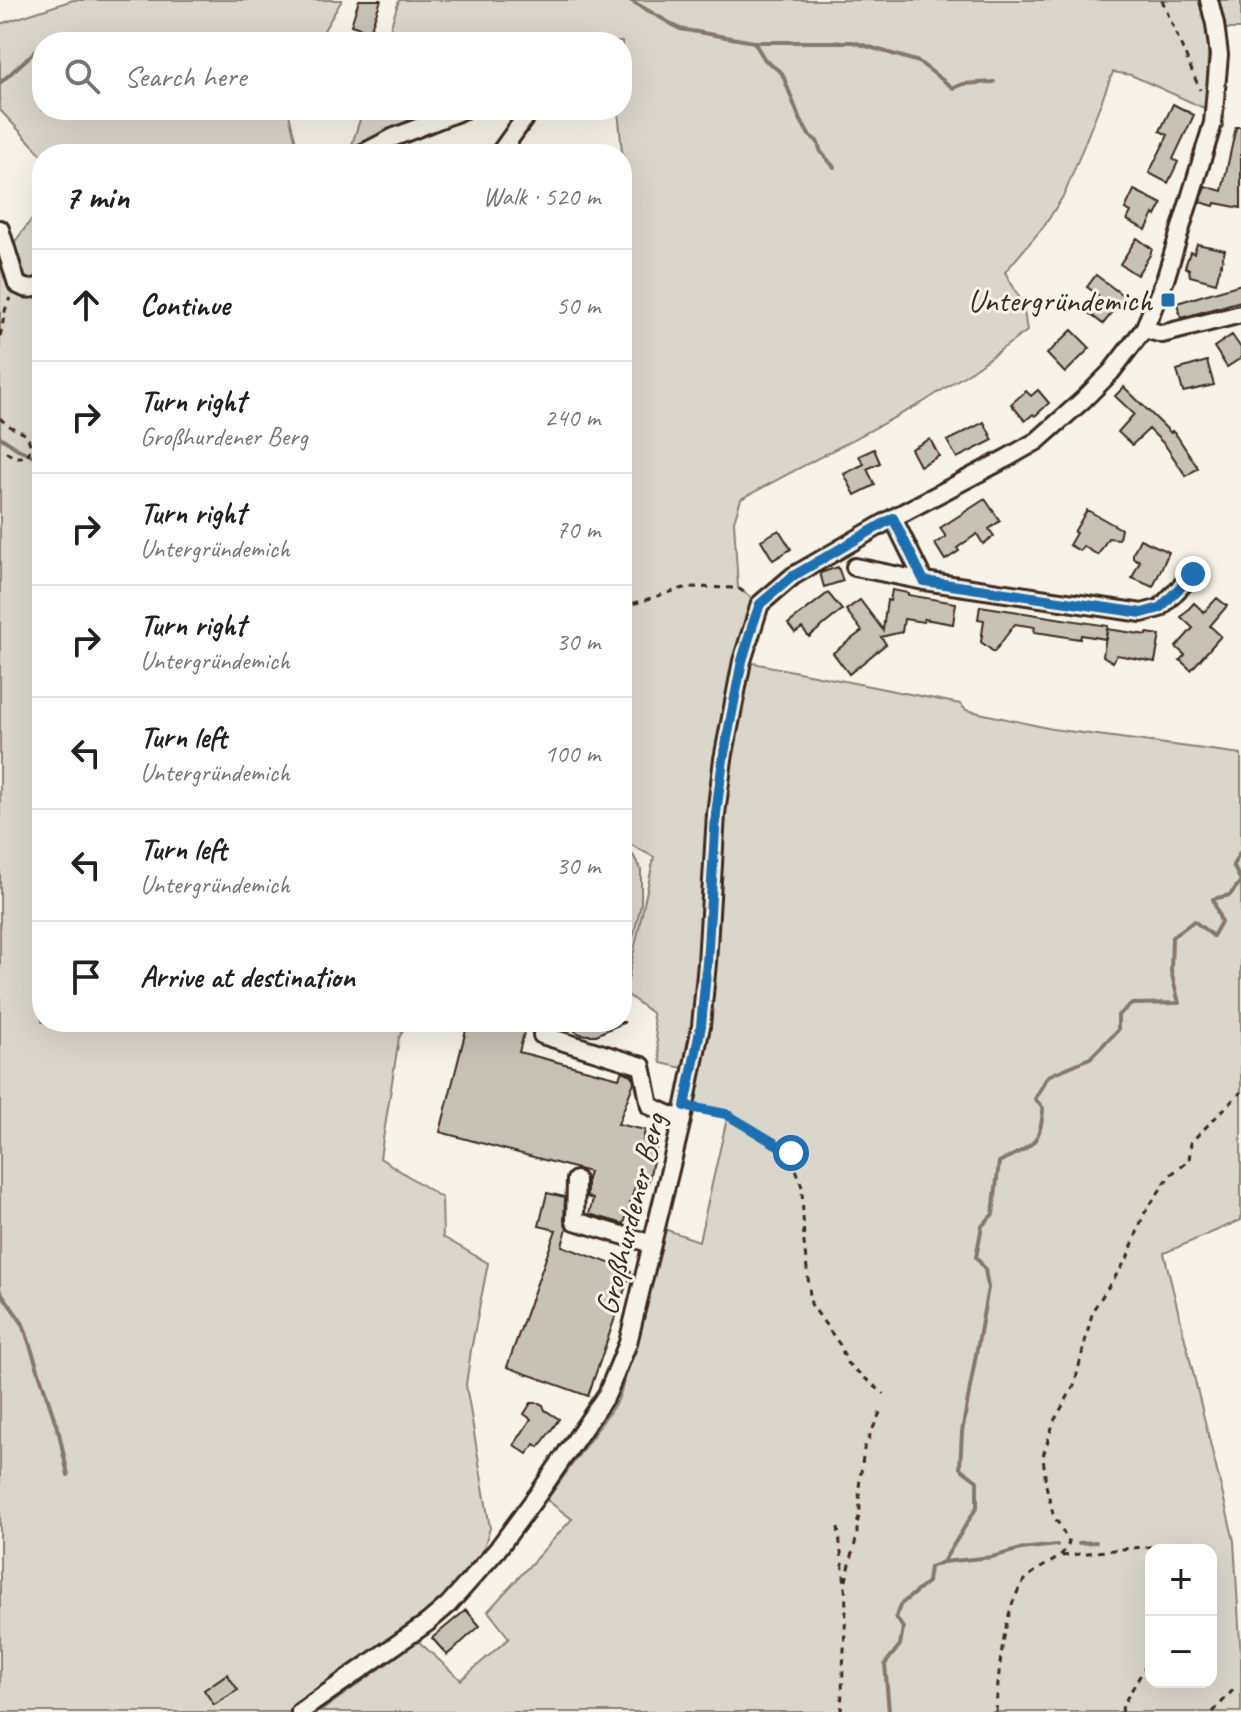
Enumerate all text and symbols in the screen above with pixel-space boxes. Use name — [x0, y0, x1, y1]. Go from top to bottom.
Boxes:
search box — [32, 32, 632, 120]
icon: search — [60, 54, 104, 98]
text: Search here — [124, 57, 246, 95]
text: 7 min — [64, 175, 129, 218]
text: Walk · 520 m — [483, 180, 600, 213]
place label: Untergründemich — [968, 280, 1153, 321]
icon: ahead — [64, 283, 108, 327]
text: Continue — [140, 286, 230, 324]
text: 50 m — [556, 289, 600, 322]
marker: Untergründemich — [1159, 291, 1177, 309]
text: Turn right — [140, 382, 245, 420]
icon: right — [64, 395, 108, 439]
text: 240 m — [544, 401, 600, 434]
text: Großhurdener Berg — [140, 420, 308, 453]
text: Turn right — [140, 494, 245, 532]
icon: right — [64, 507, 108, 551]
text: 70 m — [556, 513, 600, 546]
text: Untergründemich — [140, 532, 290, 565]
route end — [1175, 556, 1211, 592]
text: Turn right — [140, 606, 245, 644]
icon: right — [64, 619, 108, 663]
text: 30 m — [556, 625, 600, 658]
text: Untergründemich — [140, 644, 290, 677]
text: Turn left — [140, 718, 227, 756]
icon: left — [64, 731, 108, 775]
text: 100 m — [544, 737, 600, 770]
text: Untergründemich — [140, 756, 290, 789]
text: Turn left — [140, 830, 227, 868]
icon: left — [64, 843, 108, 887]
text: 30 m — [556, 849, 600, 882]
text: Untergründemich — [140, 868, 290, 901]
icon: arrive — [64, 955, 108, 999]
text: Arrive at destination — [140, 958, 355, 996]
street label: Großhurdener Berg — [586, 1107, 676, 1319]
route start — [773, 1135, 809, 1171]
map controls — [1145, 1544, 1217, 1688]
button: + — [1145, 1544, 1217, 1616]
button: − — [1145, 1616, 1217, 1688]

